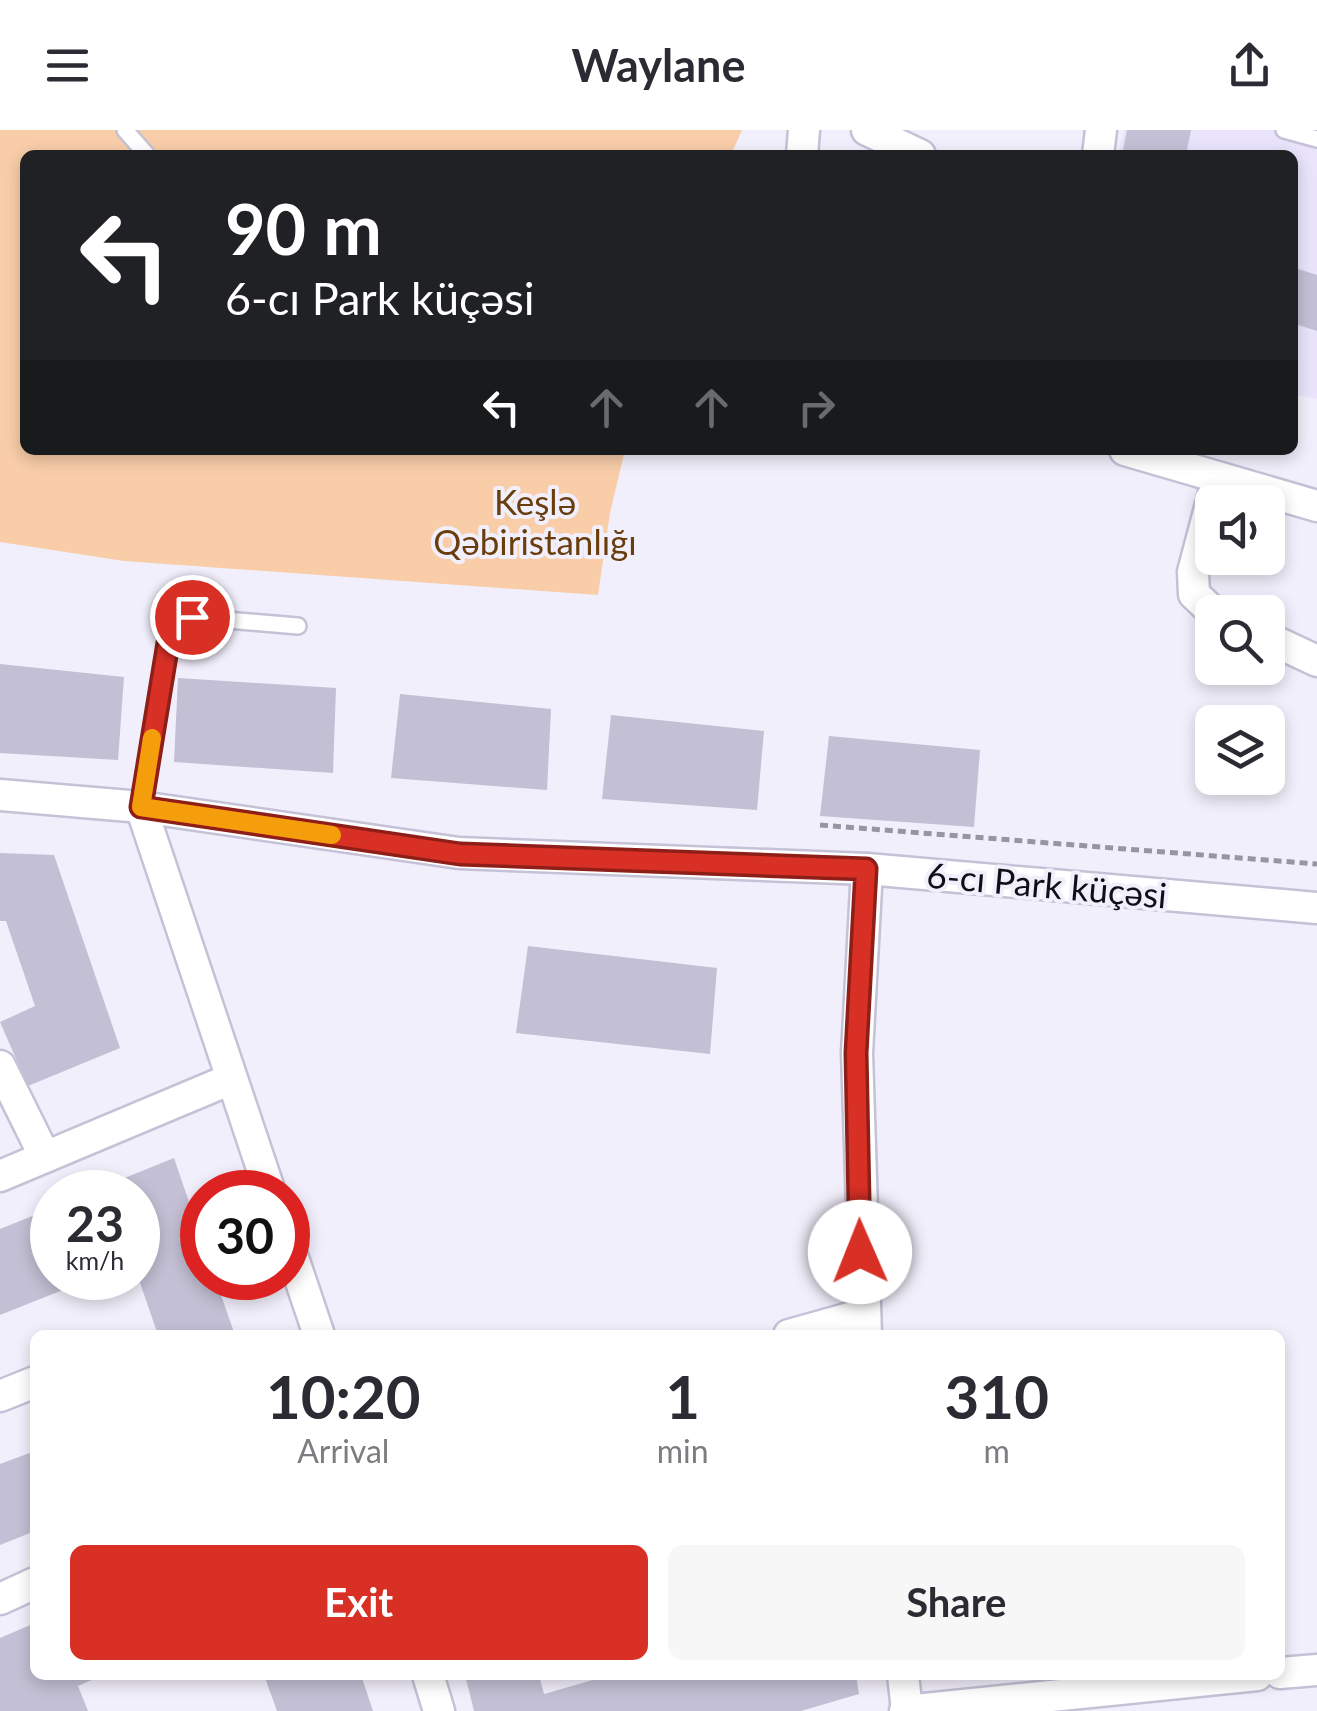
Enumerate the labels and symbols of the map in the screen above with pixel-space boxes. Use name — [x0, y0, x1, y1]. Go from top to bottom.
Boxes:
park label: Keşlə Qəbiristanlığı — [433, 480, 637, 562]
pin — [150, 575, 235, 660]
street label: 6-cı Park küçəsi — [925, 853, 1169, 915]
speed limit sign: 30 — [180, 1170, 310, 1300]
position arrow — [808, 1200, 912, 1304]

